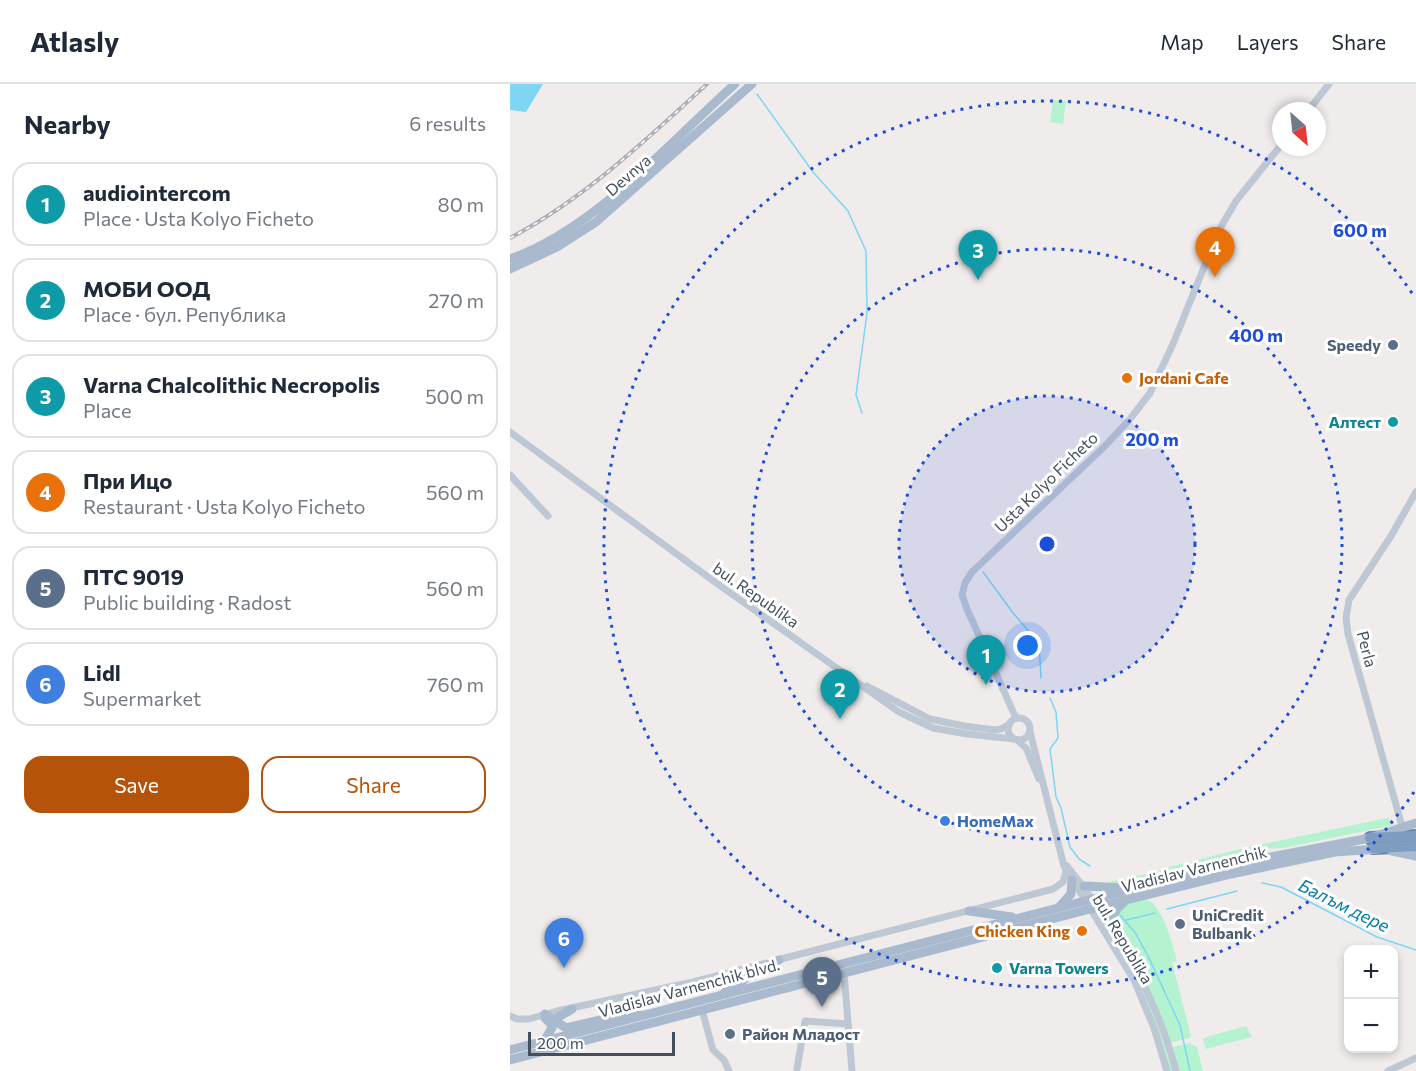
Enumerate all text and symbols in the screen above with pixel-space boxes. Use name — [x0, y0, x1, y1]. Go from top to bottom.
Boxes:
text: Atlasly — [30, 24, 119, 58]
text: Map — [1160, 29, 1204, 54]
text: Layers — [1237, 29, 1299, 54]
text: Share — [1332, 29, 1386, 54]
north arrow — [1272, 102, 1326, 156]
text: Nearby — [24, 108, 111, 139]
text: 6 results — [409, 111, 486, 135]
street label: Devnya — [601, 150, 654, 199]
text: audiointercom — [83, 179, 231, 206]
text: 1 — [41, 192, 50, 216]
text: 80 m — [438, 192, 484, 216]
text: Place · Usta Kolyo Ficheto — [83, 206, 314, 230]
text: 600 m — [1333, 219, 1387, 241]
pin: 4 — [1196, 228, 1234, 277]
pin: 3 — [958, 230, 998, 280]
text: МОБИ ООД — [83, 275, 210, 302]
text: 2 — [40, 288, 51, 312]
text: 270 m — [428, 288, 484, 312]
text: Place · бул. Република — [83, 302, 286, 326]
text: 400 m — [1229, 324, 1283, 346]
place label: Speedy — [1327, 335, 1381, 354]
marker: Speedy — [1386, 338, 1400, 352]
place label: Jordani Cafe — [1139, 368, 1229, 387]
text: Varna Chalcolithic Necropolis — [83, 371, 380, 398]
marker: Jordani Cafe — [1120, 371, 1134, 385]
text: 3 — [40, 384, 51, 408]
text: 500 m — [425, 384, 484, 408]
text: Place — [83, 398, 132, 422]
place label: Алтест — [1328, 412, 1381, 431]
marker: Алтест — [1386, 415, 1400, 429]
street label: Usta Kolyo Ficheto — [990, 428, 1101, 536]
text: 200 m — [1125, 428, 1179, 450]
text: При Ицо — [83, 467, 172, 494]
text: 4 — [39, 480, 52, 504]
text: 560 m — [426, 480, 484, 504]
text: Restaurant · Usta Kolyo Ficheto — [83, 494, 366, 518]
centre of rings — [1037, 534, 1057, 554]
street label: bul. Republika — [709, 558, 803, 631]
text: ПТС 9019 — [83, 563, 184, 590]
text: 5 — [40, 576, 51, 600]
text: 560 m — [426, 576, 484, 600]
text: Public building · Radost — [83, 590, 291, 614]
street label: Perla — [1354, 629, 1381, 669]
your location — [1013, 631, 1042, 660]
pin: 1 — [966, 636, 1006, 685]
text: Lidl — [83, 659, 121, 686]
pin: 2 — [820, 670, 860, 719]
text: 6 — [39, 672, 52, 696]
text: 760 m — [427, 672, 484, 696]
text: Supermarket — [83, 686, 201, 710]
button: Save — [24, 756, 249, 813]
button: Share — [261, 756, 486, 813]
place label: HomeMax — [957, 811, 1034, 830]
marker: HomeMax — [938, 814, 952, 828]
street label: Vladislav Varnenchik — [1119, 841, 1269, 896]
water label: Балъм дере — [1295, 874, 1394, 937]
street label: bul. Republika — [1089, 891, 1158, 987]
place label: UniCredit Bulbank — [1192, 905, 1264, 942]
marker: UniCredit Bulbank — [1173, 917, 1187, 931]
pin: 6 — [544, 918, 584, 968]
place label: Chicken King — [974, 921, 1070, 940]
marker: Chicken King — [1075, 924, 1089, 938]
map controls — [1344, 945, 1398, 1053]
button: + — [1344, 945, 1398, 999]
street label: Vladislav Varnenchik blvd. — [596, 954, 782, 1021]
pin: 5 — [802, 958, 842, 1007]
place label: Varna Towers — [1009, 958, 1109, 977]
marker: Varna Towers — [990, 961, 1004, 975]
button: − — [1344, 999, 1398, 1053]
place label: Район Младост — [742, 1024, 860, 1043]
marker: Район Младост — [723, 1027, 737, 1041]
scale bar — [528, 1029, 675, 1056]
text: 200 m — [537, 1033, 584, 1052]

